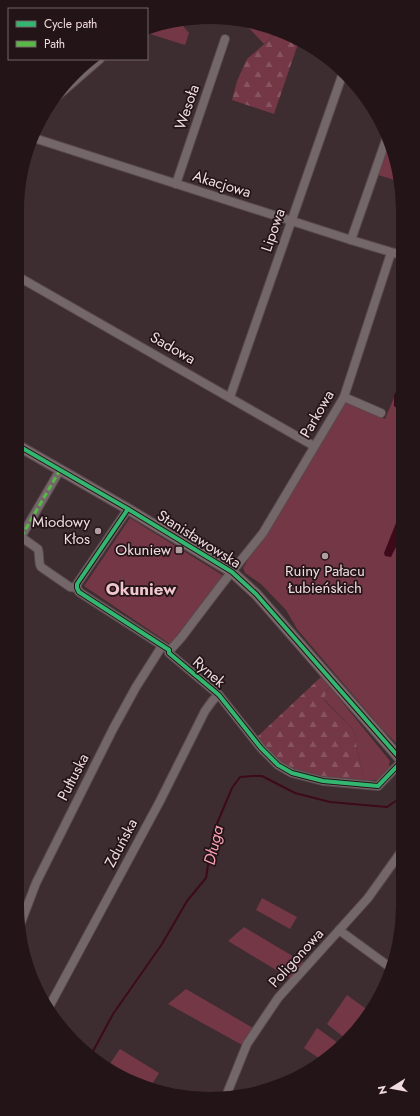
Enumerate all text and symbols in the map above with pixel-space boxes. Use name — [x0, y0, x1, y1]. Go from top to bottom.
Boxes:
legend — [8, 8, 148, 60]
text: Cycle path — [44, 15, 97, 33]
text: Path — [44, 35, 65, 53]
street label: Wesoła — [169, 82, 205, 132]
street label: Akacjowa — [190, 165, 254, 203]
street label: Lipowa — [255, 205, 291, 255]
street label: Sadowa — [146, 326, 200, 370]
street label: Parkowa — [295, 386, 339, 442]
street label: Stanisławowska — [153, 504, 245, 574]
place label: Miodowy Kłos — [32, 511, 90, 550]
marker: Miodowy Kłos — [93, 526, 103, 536]
place label: Okuniew — [115, 539, 172, 561]
marker: Okuniew — [174, 545, 184, 555]
marker: Ruiny Pałacu Łubieńskich — [320, 551, 330, 561]
place label: Ruiny Pałacu Łubieńskich — [285, 560, 365, 599]
district label: Okuniew — [106, 577, 177, 601]
street label: Rynek — [188, 651, 231, 693]
street label: Pułtuska — [52, 749, 94, 805]
street label: Zduńska — [99, 815, 143, 871]
water label: Długa — [198, 823, 229, 867]
street label: Poligonowa — [263, 923, 329, 993]
north arrow — [372, 1068, 412, 1108]
text: N — [373, 1084, 391, 1096]

